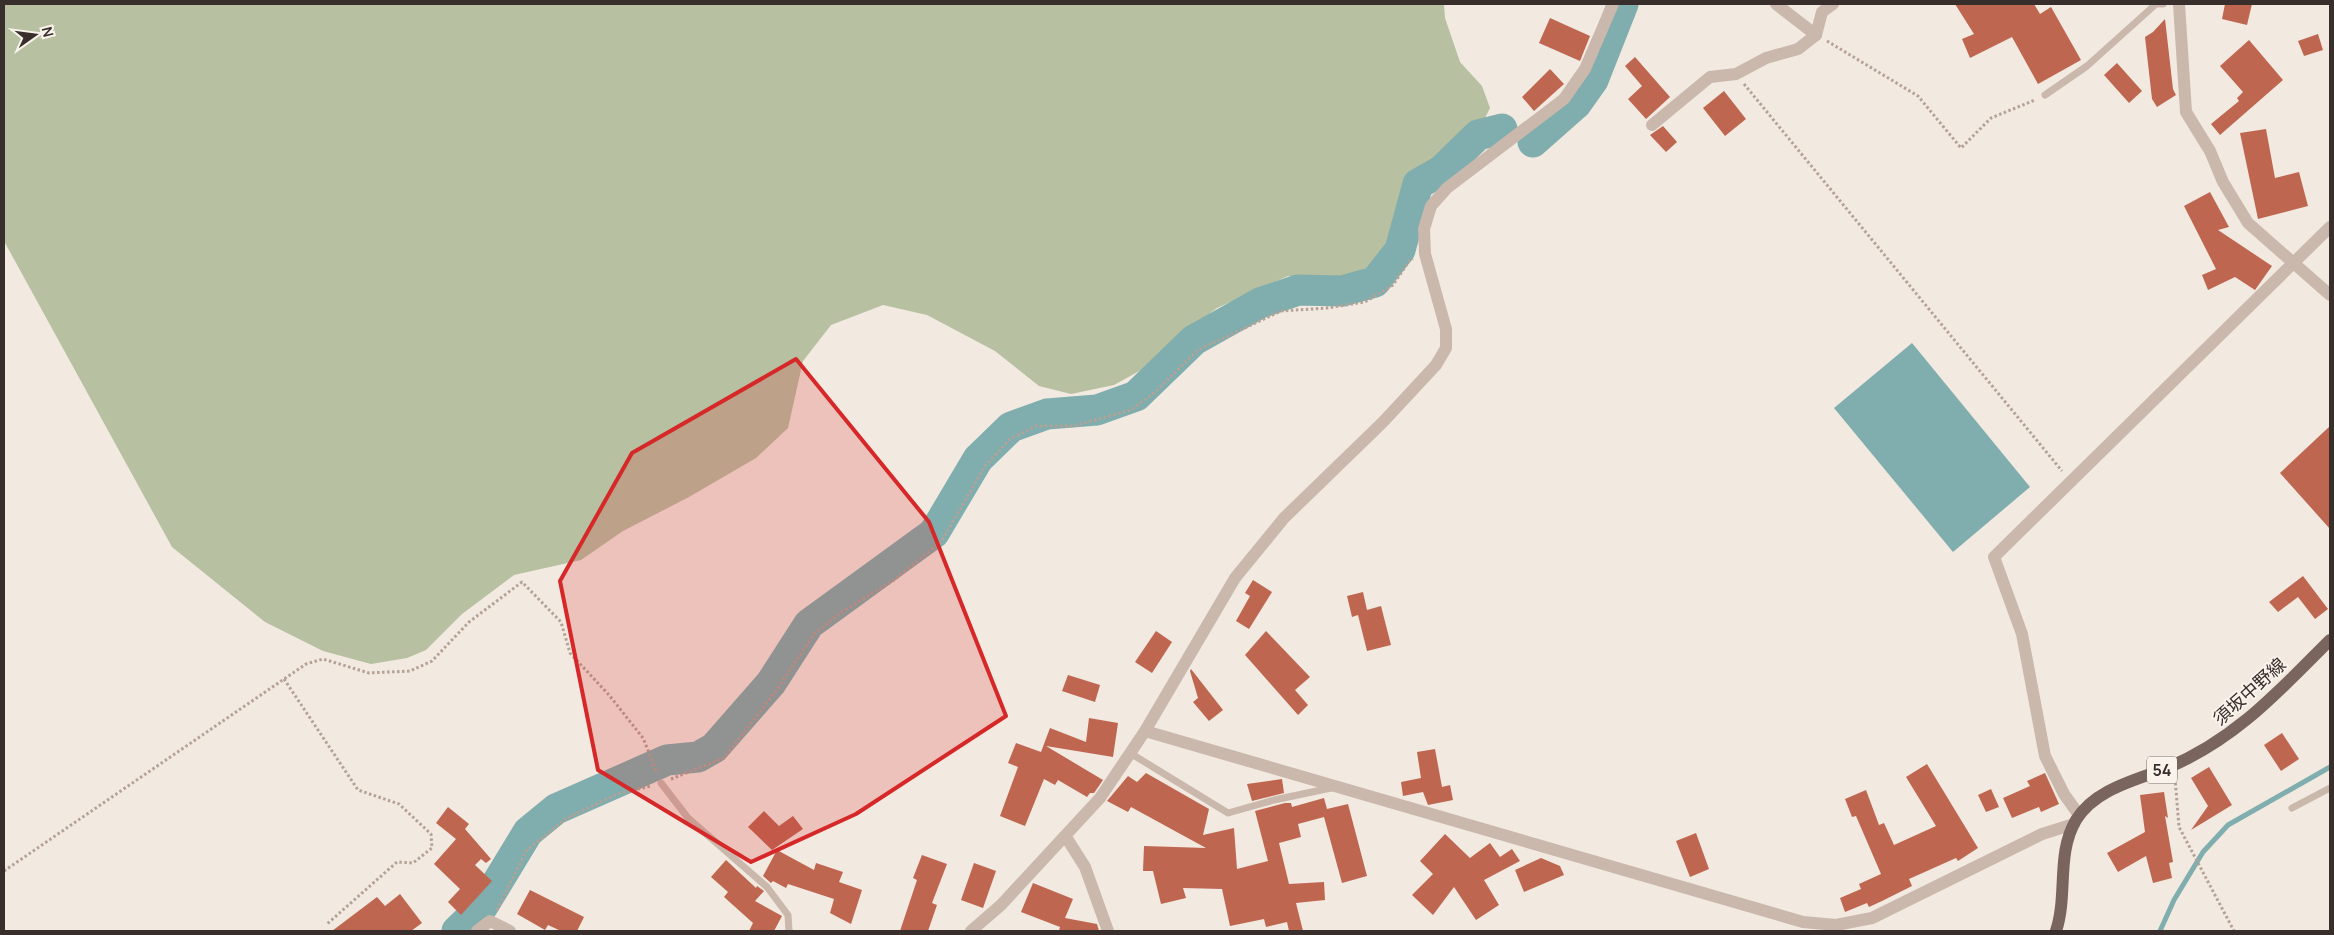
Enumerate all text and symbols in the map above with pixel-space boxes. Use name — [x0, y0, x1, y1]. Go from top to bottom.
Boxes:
north arrow — [10, 10, 60, 60]
text: N — [38, 25, 59, 39]
street label: 須坂中野線 — [2208, 652, 2290, 730]
road number: 54 — [2147, 756, 2177, 784]

